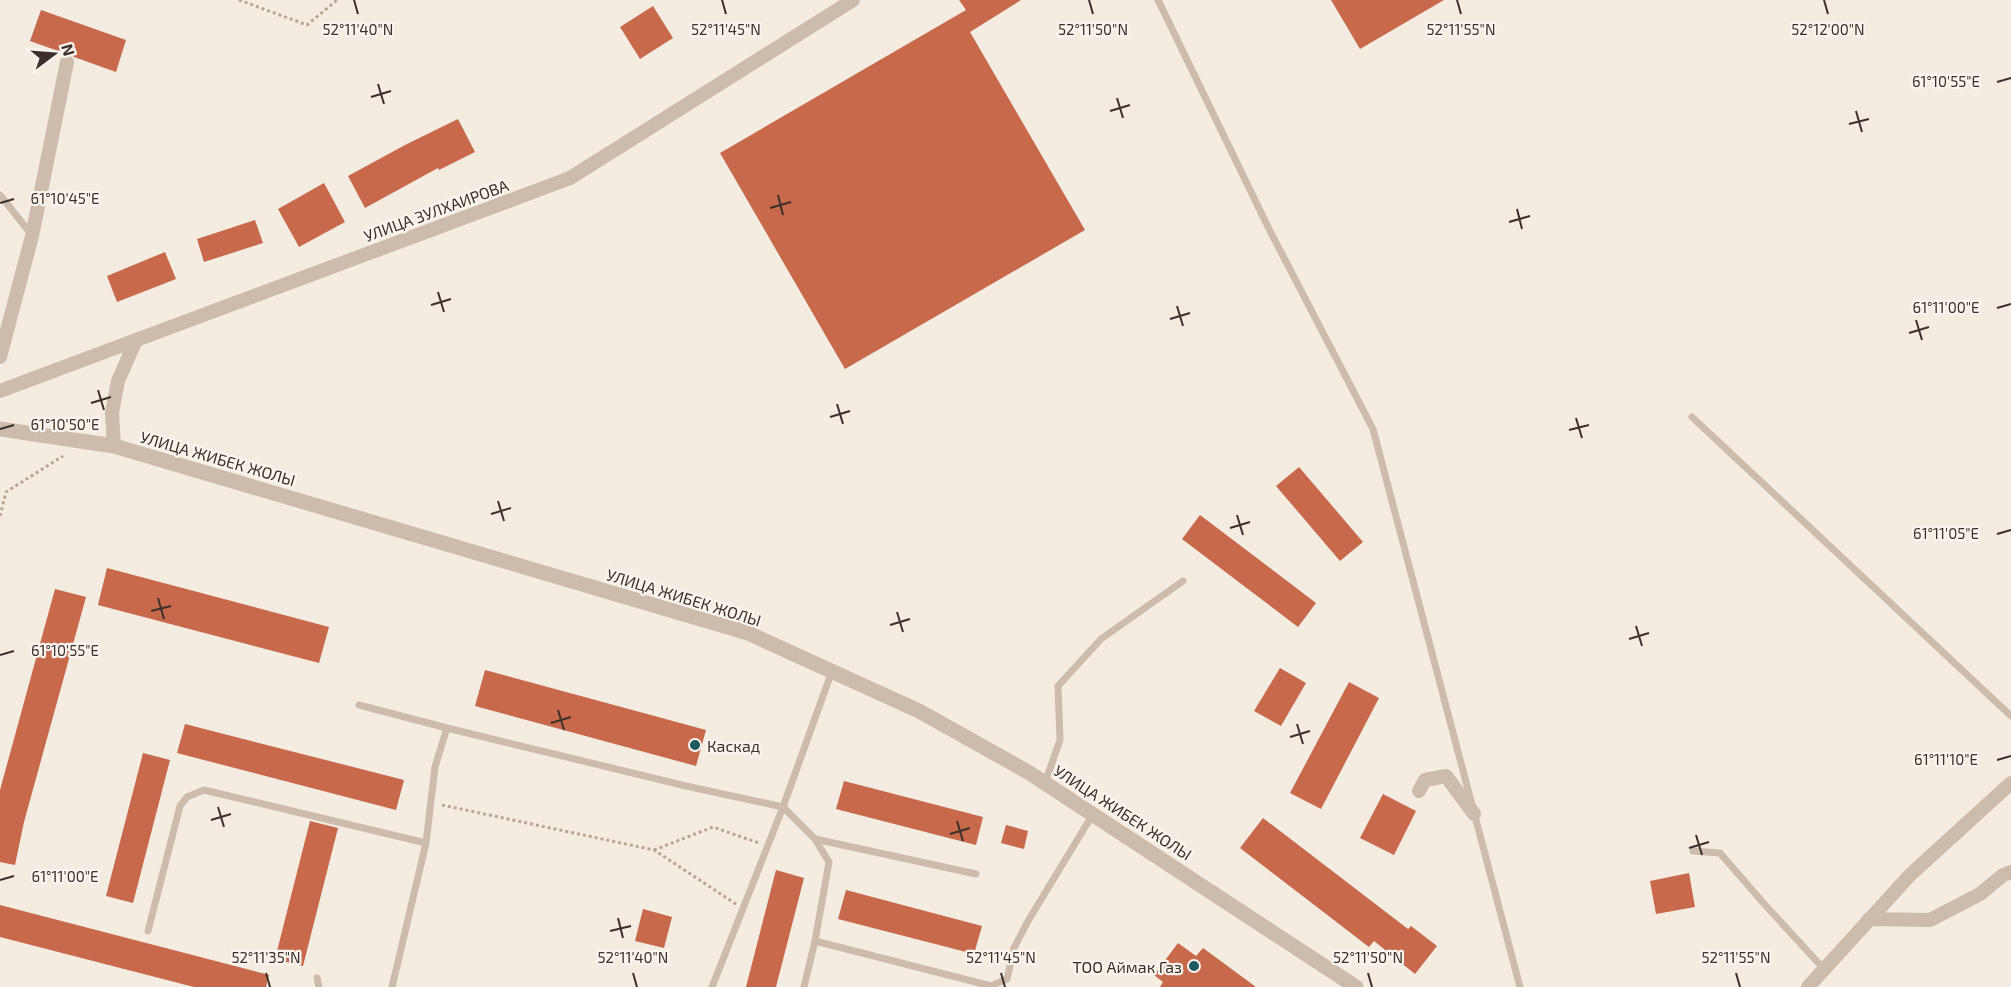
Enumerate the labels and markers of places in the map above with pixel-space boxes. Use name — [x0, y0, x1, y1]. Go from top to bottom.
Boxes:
place label: Каскад — [707, 736, 760, 755]
marker: Каскад — [688, 738, 702, 752]
place label: ТОО Аймак Газ — [1072, 957, 1182, 976]
marker: ТОО Аймак Газ — [1187, 959, 1201, 973]

